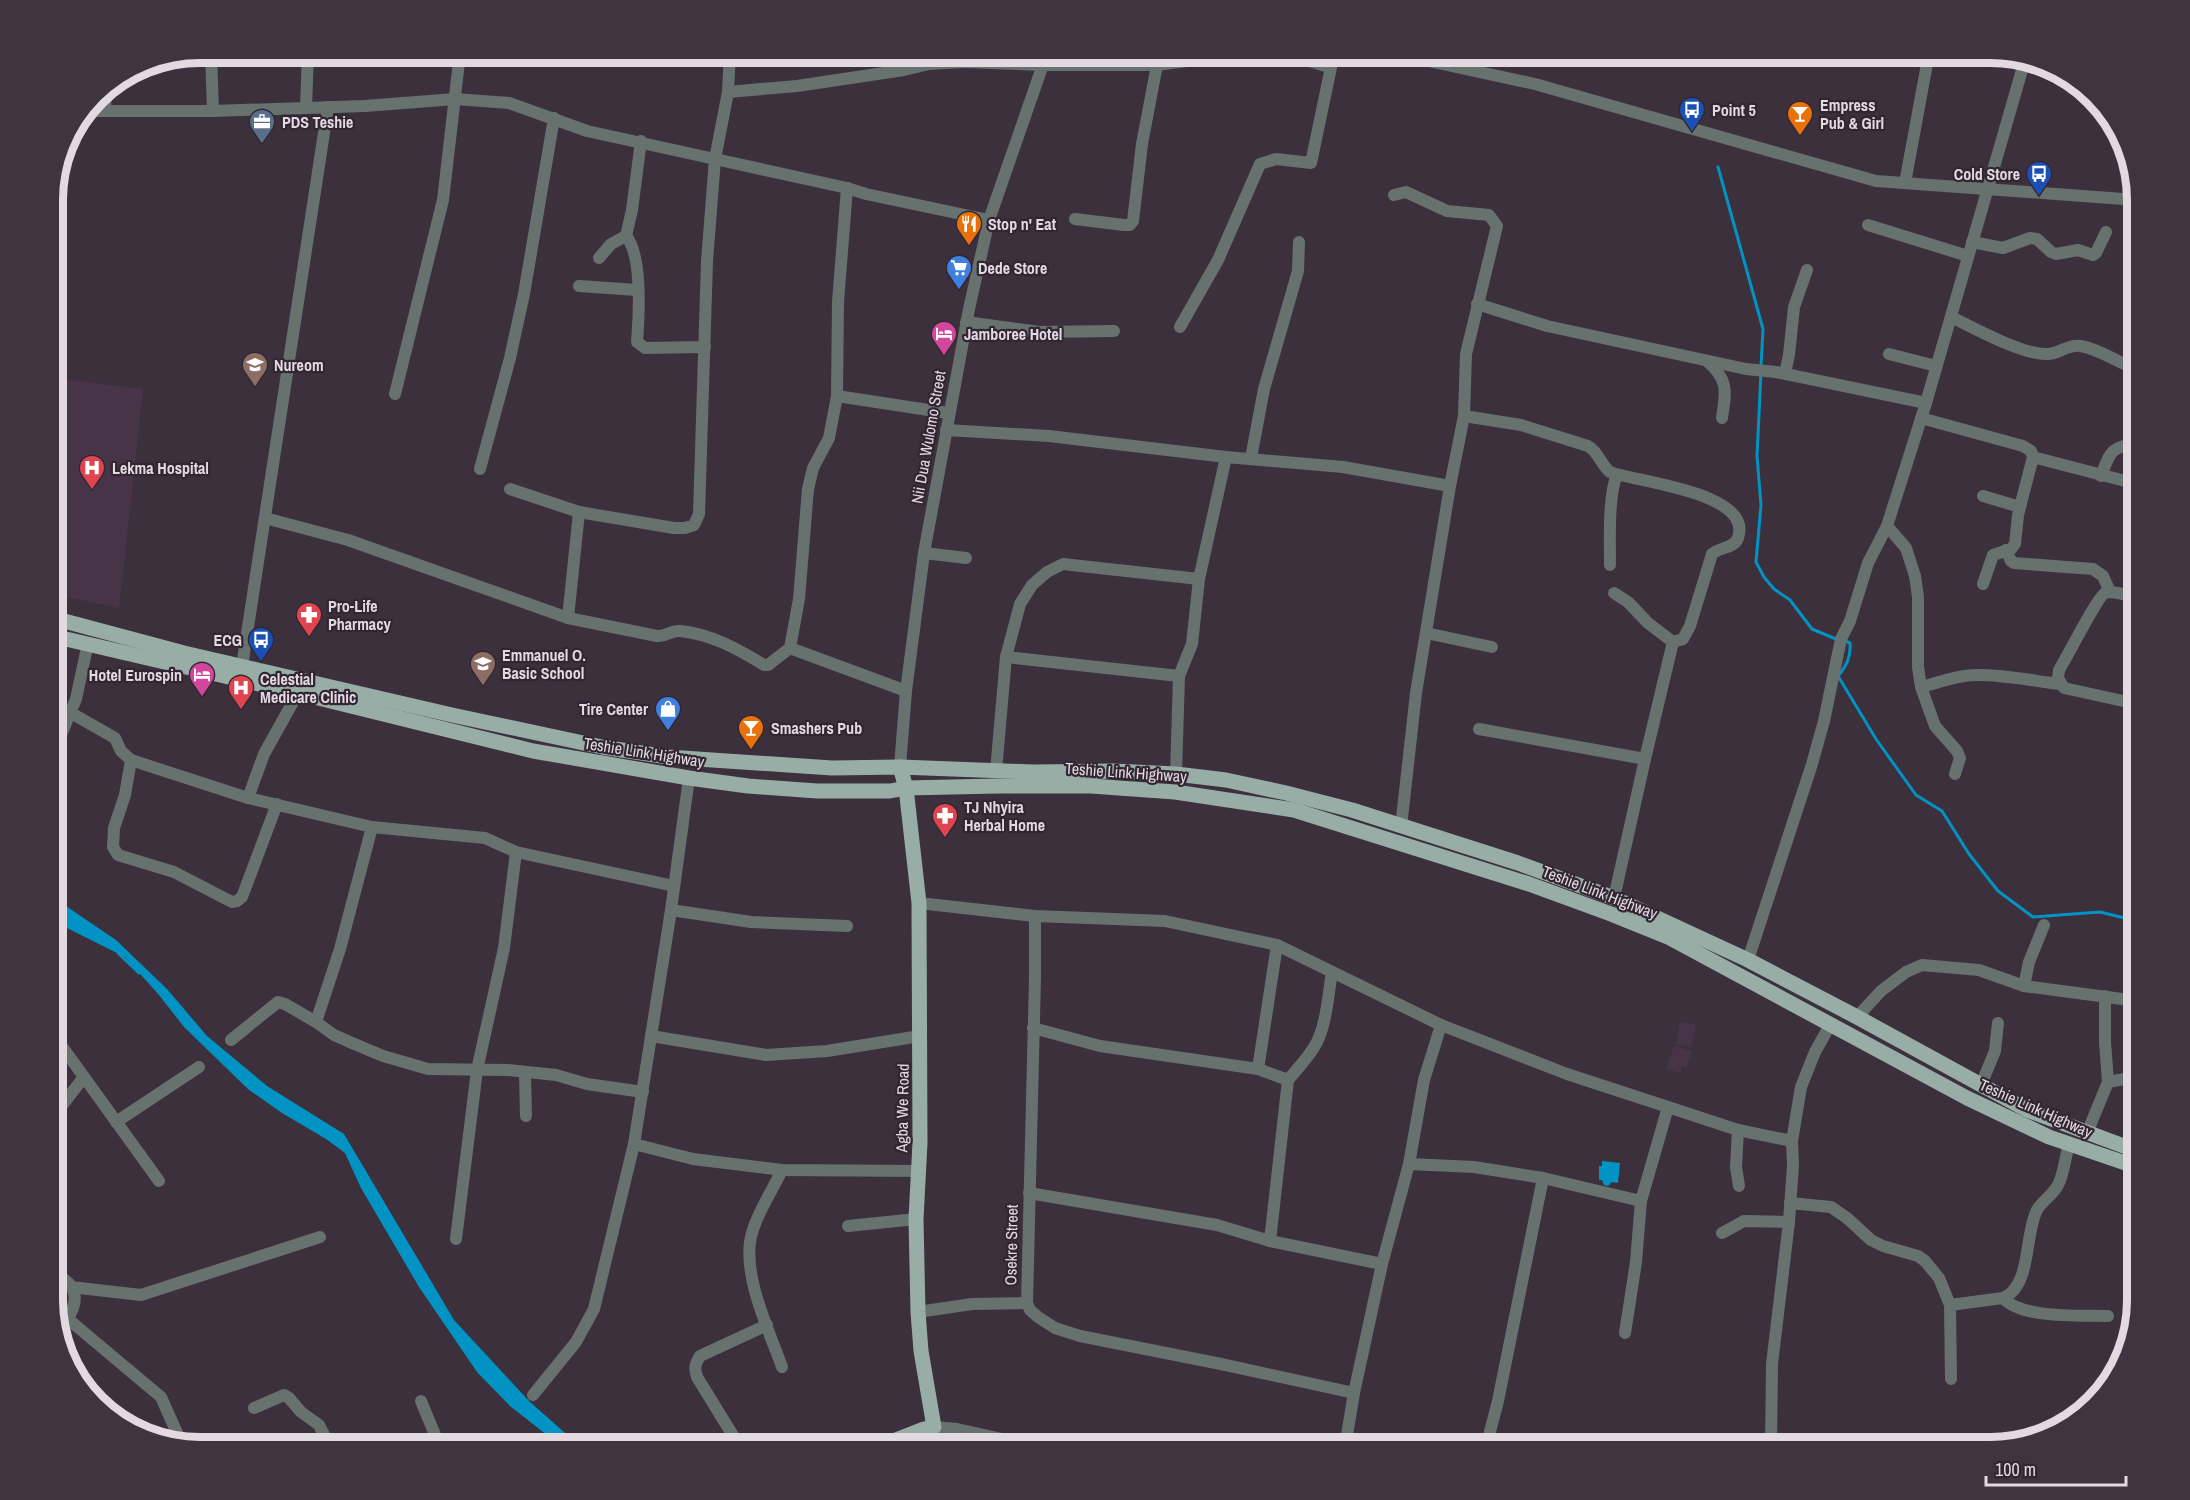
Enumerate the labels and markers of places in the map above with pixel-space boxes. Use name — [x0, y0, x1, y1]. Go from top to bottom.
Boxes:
place label: Empress Pub & Girl — [1820, 94, 1884, 134]
bus stop icon: Point 5 — [1677, 95, 1707, 133]
place label: Point 5 — [1712, 99, 1756, 121]
bar icon: Empress Pub & Girl — [1785, 99, 1815, 137]
office icon: PDS Teshie — [247, 107, 277, 145]
place label: PDS Teshie — [282, 111, 353, 133]
bus stop icon: Cold Store — [2024, 159, 2054, 197]
place label: Cold Store — [1954, 163, 2020, 185]
restaurant icon: Stop n' Eat — [954, 209, 984, 247]
place label: Stop n' Eat — [988, 213, 1057, 235]
supermarket icon: Dede Store — [944, 253, 974, 291]
place label: Dede Store — [978, 257, 1047, 279]
hotel icon: Jamboree Hotel — [929, 319, 959, 357]
place label: Jamboree Hotel — [964, 323, 1062, 345]
school or university icon: Nureom — [240, 350, 270, 388]
place label: Nureom — [274, 354, 324, 376]
hospital icon: Lekma Hospital — [77, 453, 107, 491]
place label: Lekma Hospital — [112, 457, 209, 479]
place label: Pro-Life Pharmacy — [328, 595, 391, 635]
pharmacy icon: Pro-Life Pharmacy — [294, 600, 324, 638]
bus stop icon: ECG — [246, 625, 276, 663]
place label: ECG — [214, 629, 242, 651]
place label: Emmanuel O. Basic School — [502, 644, 586, 684]
school or university icon: Emmanuel O. Basic School — [468, 649, 498, 687]
hotel icon: Hotel Eurospin — [187, 660, 217, 698]
place label: Hotel Eurospin — [89, 664, 182, 686]
place label: Celestial Medicare Clinic — [260, 668, 356, 708]
hospital icon: Celestial Medicare Clinic — [226, 673, 256, 711]
shop icon: Tire Center — [653, 694, 683, 732]
place label: Tire Center — [579, 698, 649, 720]
bar icon: Smashers Pub — [736, 713, 766, 751]
place label: Smashers Pub — [771, 717, 862, 739]
place label: TJ Nhyira Herbal Home — [964, 796, 1045, 836]
pharmacy icon: TJ Nhyira Herbal Home — [930, 801, 960, 839]

